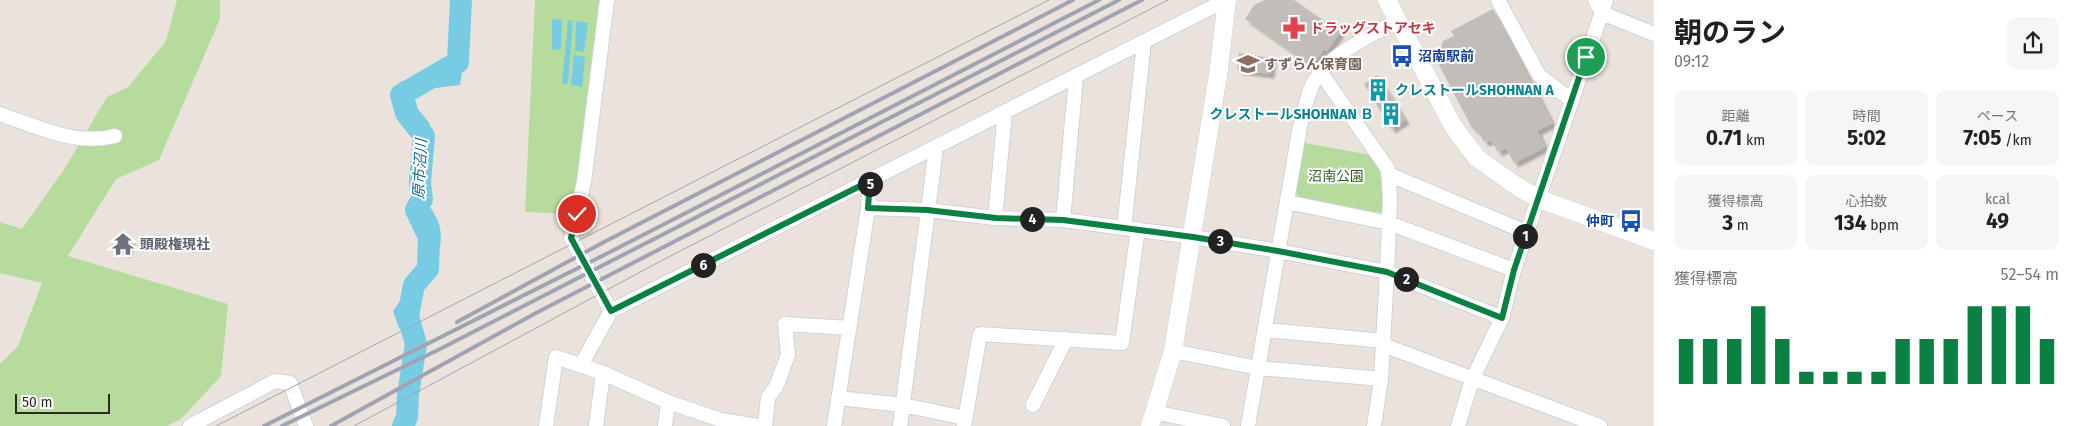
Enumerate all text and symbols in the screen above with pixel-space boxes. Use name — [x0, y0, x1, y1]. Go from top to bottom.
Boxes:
pharmacy icon: ドラッグストアセキ — [1281, 15, 1307, 41]
text: 朝のラン — [1674, 16, 1786, 49]
button: share — [2007, 17, 2059, 69]
place label: ドラッグストアセキ — [1310, 20, 1436, 37]
pin — [1565, 36, 1607, 78]
bus stop icon: 沼南駅前 — [1389, 43, 1415, 69]
icon: arrive — [1572, 43, 1600, 71]
place label: 沼南駅前 — [1418, 48, 1474, 65]
school or university icon: すずらん保育園 — [1235, 51, 1261, 77]
text: 09:12 — [1674, 52, 1709, 71]
place label: すずらん保育園 — [1264, 56, 1362, 73]
building icon: クレストールSHOHNAN A — [1365, 77, 1391, 103]
place label: クレストールSHOHNAN A — [1395, 82, 1554, 99]
building icon: クレストールSHOHNAN Ｂ — [1378, 101, 1404, 127]
place label: クレストールSHOHNAN Ｂ — [1210, 106, 1374, 123]
text: 距離 — [1722, 108, 1750, 125]
text: 時間 — [1853, 108, 1881, 125]
text: ペース — [1977, 108, 2018, 125]
text: 0.71 — [1706, 125, 1742, 151]
text: 5:02 — [1847, 125, 1886, 151]
text: 7:05 — [1963, 125, 2002, 151]
text: km — [1742, 132, 1765, 149]
text: /km — [2002, 132, 2032, 149]
water label: 原市沼川 — [409, 137, 431, 199]
park label: 沼南公園 — [1308, 168, 1364, 185]
pin: 5 — [858, 172, 882, 196]
text: 5 — [867, 176, 874, 193]
text: kcal — [1985, 191, 2010, 208]
pin — [556, 193, 598, 235]
text: 獲得標高 — [1708, 193, 1764, 210]
text: 心拍数 — [1846, 193, 1888, 210]
icon: check — [563, 200, 591, 228]
pin: 4 — [1020, 206, 1044, 232]
bus stop icon: 仲町 — [1618, 208, 1644, 234]
text: 49 — [1986, 208, 2009, 234]
text: 3 — [1722, 210, 1733, 236]
text: 134 — [1834, 210, 1867, 236]
text: 4 — [1029, 211, 1036, 228]
place label: 仲町 — [1586, 213, 1614, 230]
text: m — [1733, 217, 1749, 234]
text: bpm — [1867, 217, 1899, 234]
pin: 1 — [1512, 224, 1538, 248]
pin: 3 — [1208, 228, 1232, 254]
text: 1 — [1522, 228, 1529, 245]
temple icon: 頭殿権現社 — [110, 231, 136, 257]
text: 3 — [1217, 233, 1224, 250]
place label: 頭殿権現社 — [140, 236, 210, 253]
pin: 6 — [690, 252, 716, 278]
text: 6 — [700, 257, 707, 274]
text: 52–54 m — [2001, 265, 2059, 284]
pin: 2 — [1394, 266, 1418, 292]
text: 獲得標高 — [1674, 269, 1738, 288]
text: 2 — [1403, 271, 1410, 288]
scale bar — [15, 391, 110, 414]
text: 50 m — [22, 394, 53, 411]

